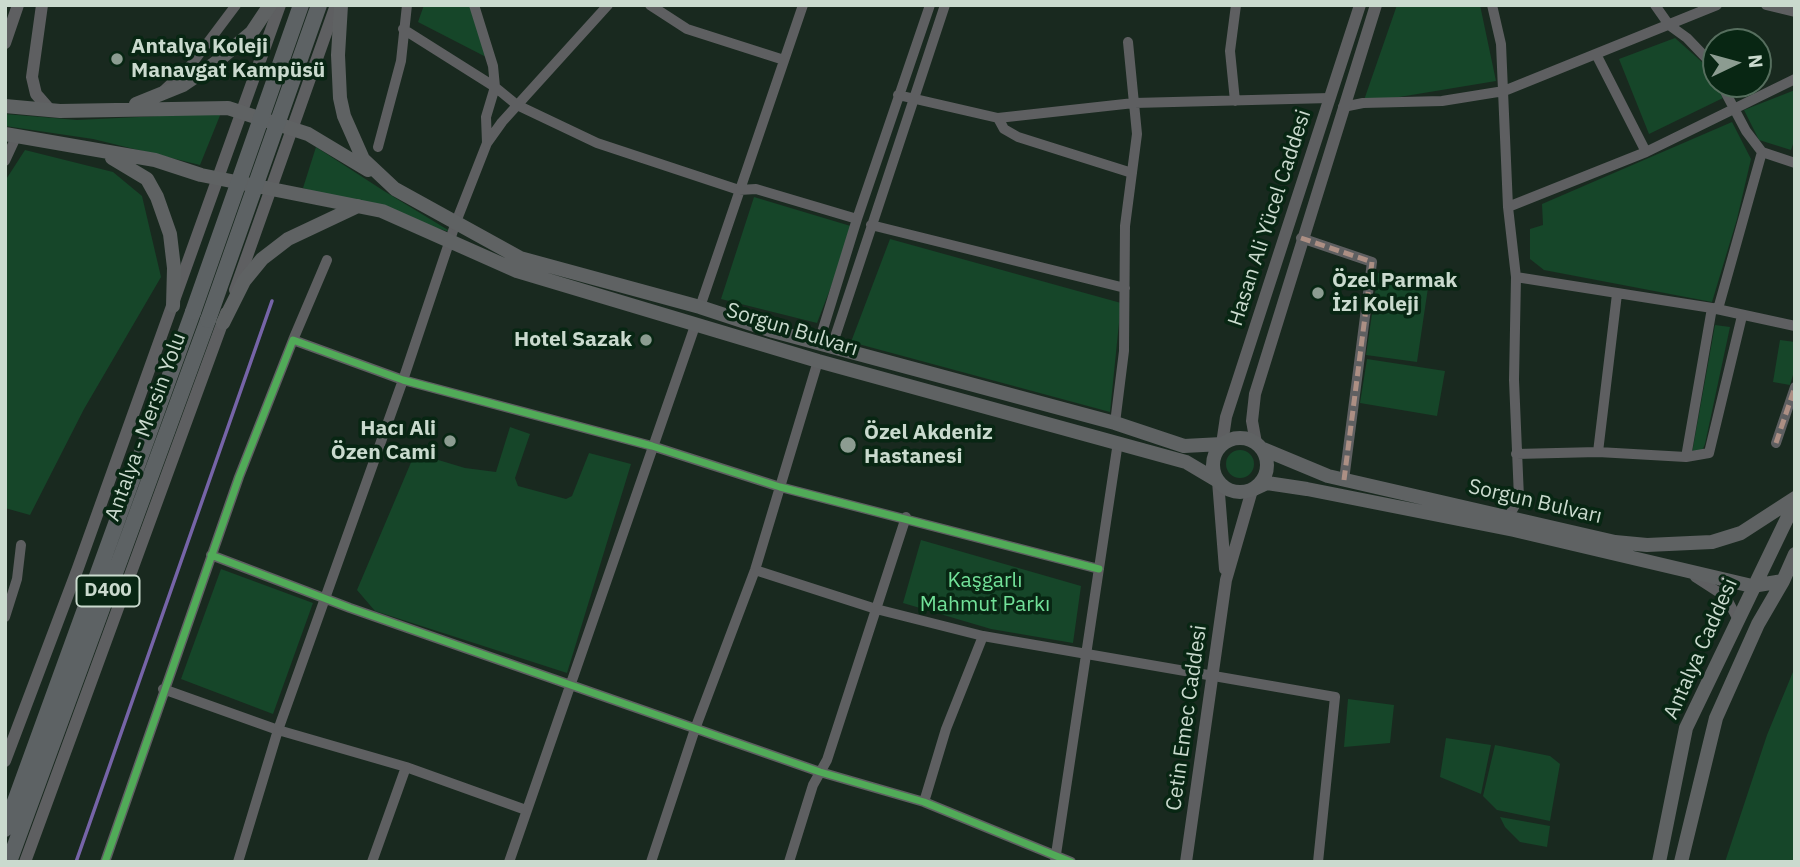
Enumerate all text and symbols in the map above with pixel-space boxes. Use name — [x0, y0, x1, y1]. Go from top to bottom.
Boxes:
north arrow — [1702, 28, 1772, 98]
place label: Antalya Koleji Manavgat Kampüsü — [131, 34, 325, 84]
marker: Antalya Koleji Manavgat Kampüsü — [109, 51, 125, 67]
text: N — [1743, 53, 1768, 69]
street label: Hasan Ali Yücel Caddesi — [1223, 107, 1317, 329]
place label: Özel Parmak İzi Koleji — [1332, 268, 1457, 318]
marker: Özel Parmak İzi Koleji — [1310, 285, 1326, 301]
street label: Sorgun Bulvarı — [723, 298, 861, 362]
place label: Hotel Sazak — [514, 327, 632, 353]
street label: Antalya - Mersin Yolu — [100, 329, 192, 525]
marker: Hotel Sazak — [638, 332, 654, 348]
place label: Hacı Ali Özen Cami — [331, 416, 436, 466]
place label: Özel Akdeniz Hastanesi — [864, 420, 993, 470]
marker: Hacı Ali Özen Cami — [442, 433, 458, 449]
marker: Özel Akdeniz Hastanesi — [838, 435, 858, 455]
street label: Sorgun Bulvarı — [1466, 474, 1604, 530]
park label: Kaşgarlı Mahmut Parkı — [920, 568, 1050, 618]
street label: Antalya Caddesi — [1659, 575, 1743, 723]
road number: D400 — [76, 576, 140, 606]
street label: Cetin Emec Caddesi — [1161, 623, 1213, 813]

